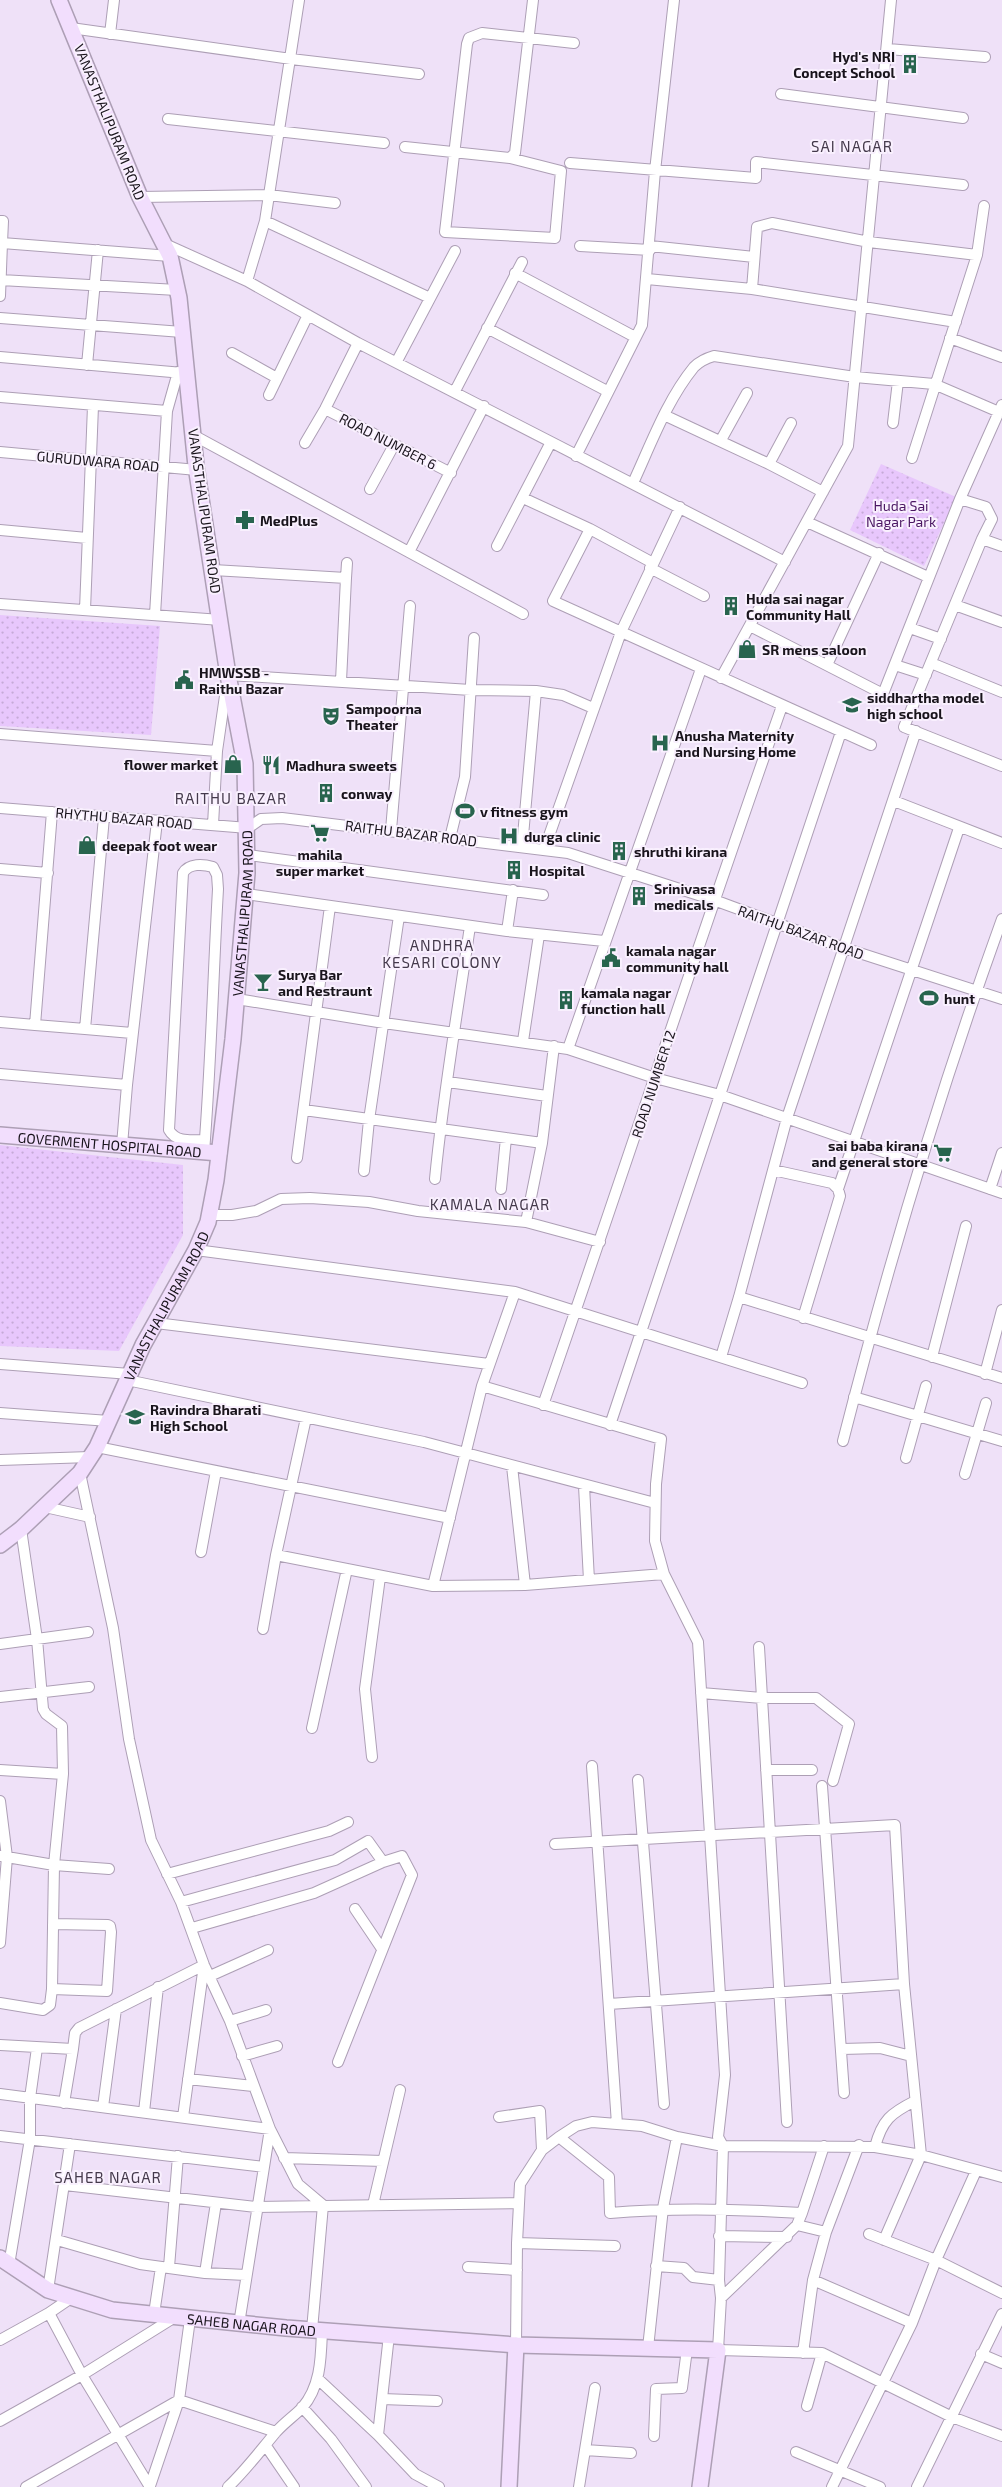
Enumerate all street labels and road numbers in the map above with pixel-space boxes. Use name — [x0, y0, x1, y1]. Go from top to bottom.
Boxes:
street label: VANASTHALIPURAM ROAD — [71, 42, 149, 202]
street label: ROAD NUMBER 6 — [337, 409, 439, 473]
street label: VANASTHALIPURAM ROAD — [185, 427, 225, 595]
street label: GURUDWARA ROAD — [36, 447, 160, 475]
street label: RHYTHU BAZAR ROAD — [55, 804, 193, 832]
street label: RAITHU BAZAR ROAD — [344, 816, 478, 850]
street label: VANASTHALIPURAM ROAD — [228, 830, 256, 997]
street label: RAITHU BAZAR ROAD — [736, 901, 866, 963]
street label: ROAD NUMBER 12 — [628, 1028, 678, 1140]
street label: GOVERMENT HOSPITAL ROAD — [17, 1128, 202, 1160]
street label: VANASTHALIPURAM ROAD — [120, 1228, 212, 1383]
street label: SAHEB NAGAR ROAD — [186, 2309, 317, 2339]

